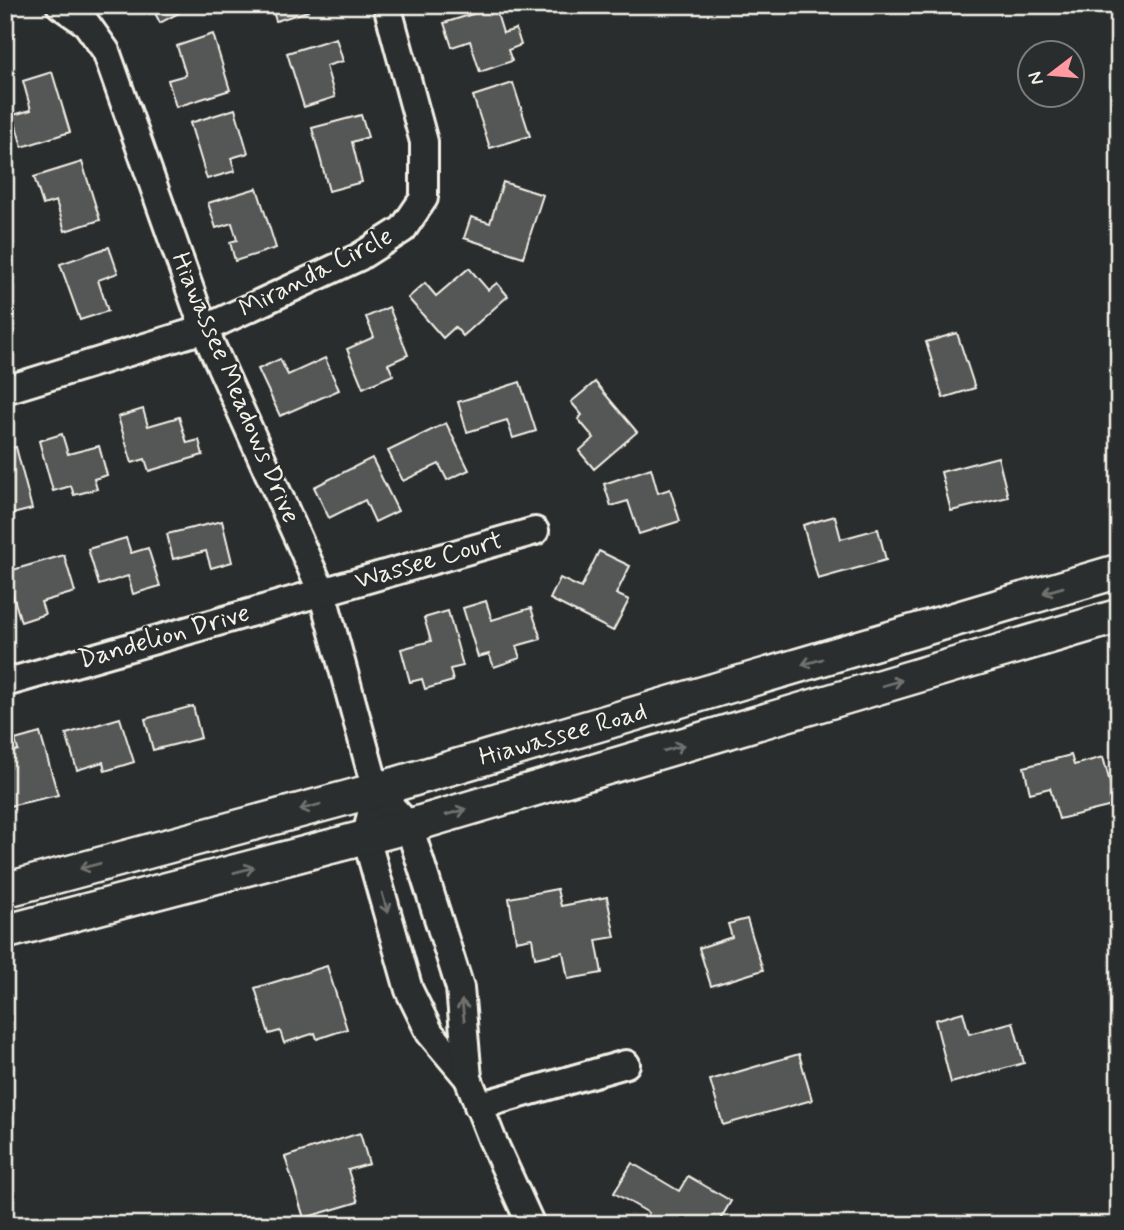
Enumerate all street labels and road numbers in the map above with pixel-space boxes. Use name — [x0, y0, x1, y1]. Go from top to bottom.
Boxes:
street label: Miranda Circle — [233, 220, 399, 326]
street label: Hiawassee Meadows Drive — [162, 247, 308, 529]
street label: Wassee Court — [351, 524, 507, 598]
street label: Dandelion Drive — [74, 596, 254, 678]
street label: Hiawassee Road — [475, 695, 651, 775]

